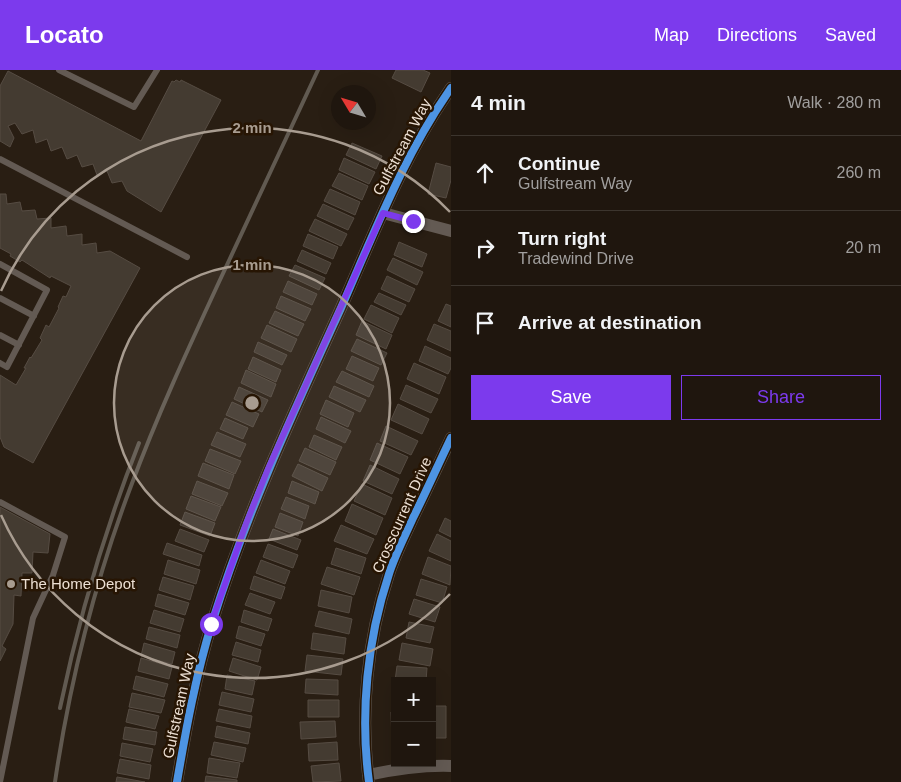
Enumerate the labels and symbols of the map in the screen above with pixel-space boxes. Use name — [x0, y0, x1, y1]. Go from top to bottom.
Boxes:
north arrow — [331, 85, 376, 130]
street label: Gulfstream Way — [369, 95, 434, 198]
text: 2 min — [232, 119, 272, 136]
route end — [402, 210, 425, 233]
text: 1 min — [232, 256, 272, 273]
centre of rings — [243, 394, 261, 412]
street label: Crosscurrent Drive — [368, 454, 435, 575]
place label: The Home Depot — [21, 575, 136, 592]
marker: The Home Depot — [5, 578, 17, 590]
route start — [200, 613, 223, 636]
street label: Gulfstream Way — [159, 651, 198, 760]

